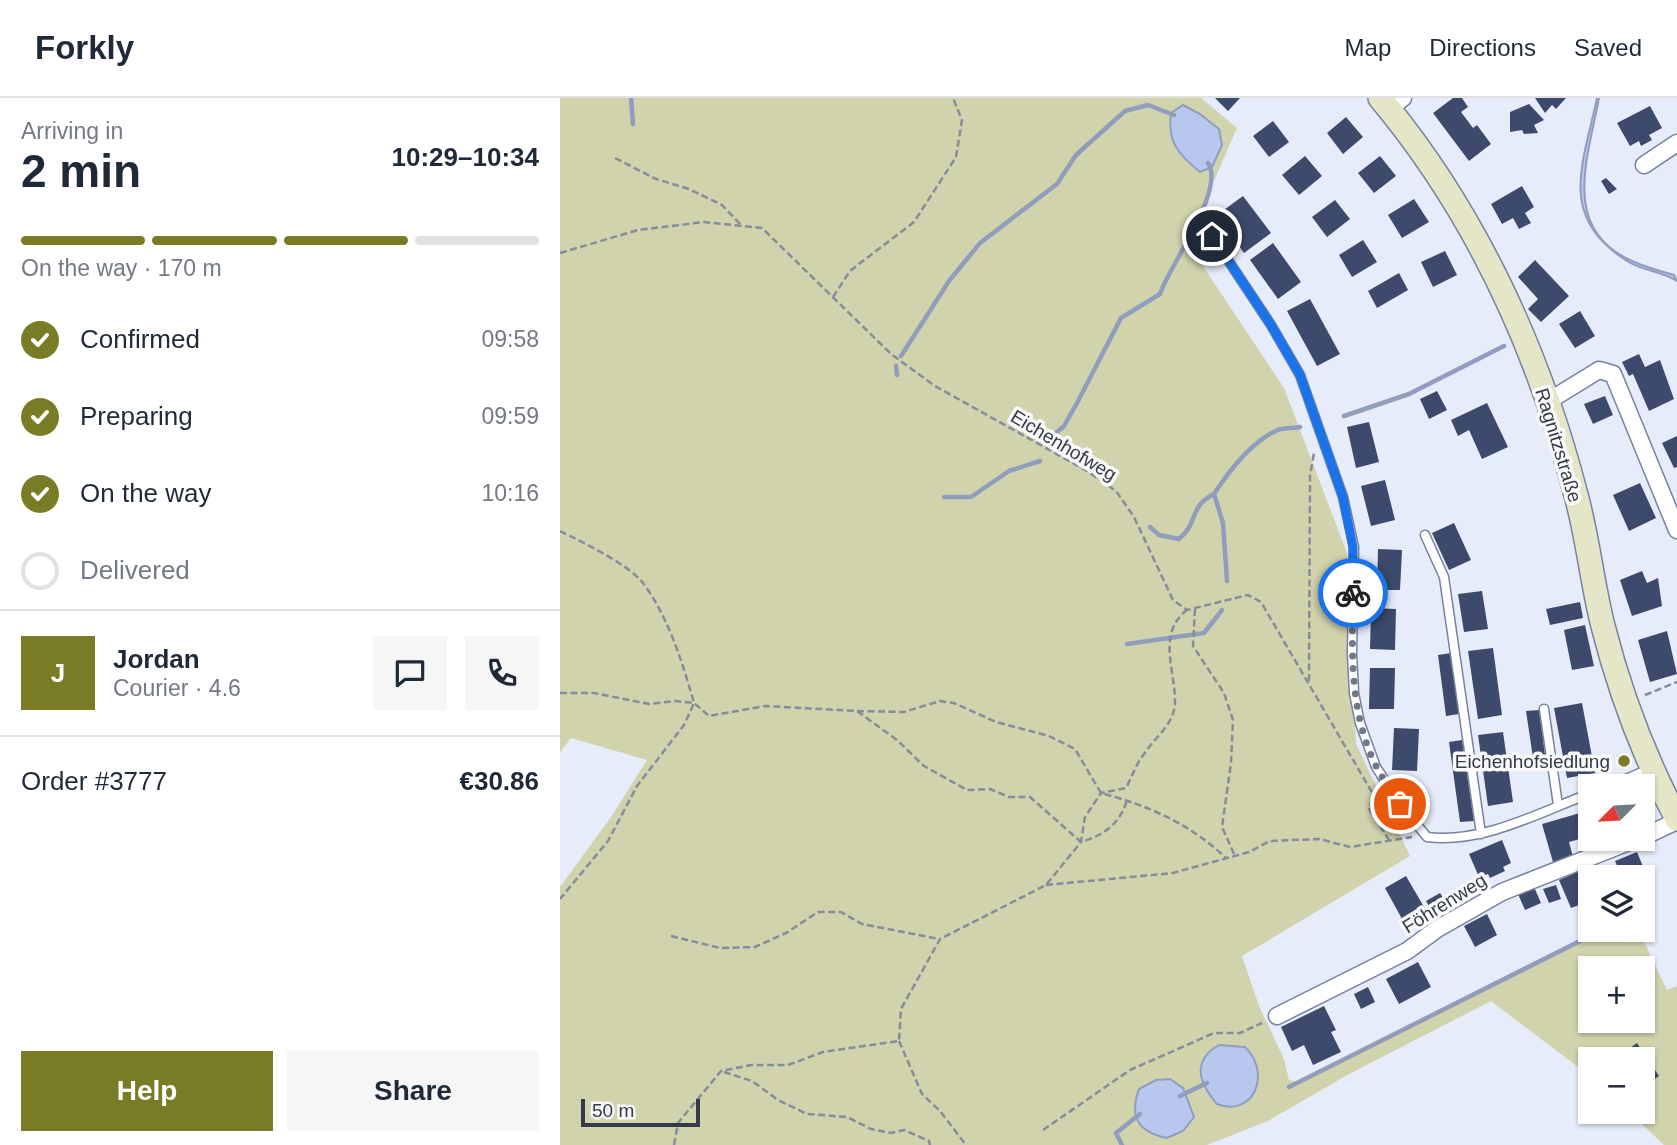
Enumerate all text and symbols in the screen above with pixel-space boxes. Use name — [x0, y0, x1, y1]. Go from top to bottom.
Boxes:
text: Forkly — [35, 29, 134, 66]
text: Map — [1345, 34, 1391, 61]
text: Directions — [1429, 34, 1536, 61]
text: Saved — [1574, 34, 1642, 61]
text: Arriving in — [21, 118, 123, 144]
text: 10:29–10:34 — [392, 142, 539, 172]
text: 2 min — [21, 145, 141, 197]
pin — [1182, 206, 1242, 266]
icon: home — [1193, 217, 1231, 255]
text: On the way · 170 m — [21, 255, 222, 281]
icon: check — [21, 321, 59, 359]
text: Confirmed — [80, 324, 200, 354]
text: 09:58 — [481, 326, 539, 352]
street label: Ragnitzstraße — [1531, 386, 1586, 505]
icon: check — [21, 398, 59, 436]
text: Preparing — [80, 401, 193, 431]
text: 09:59 — [481, 403, 539, 429]
street label: Eichenhofweg — [1007, 406, 1120, 485]
icon: check — [21, 475, 59, 513]
text: On the way — [80, 478, 212, 508]
text: 10:16 — [481, 480, 539, 506]
text: Delivered — [80, 555, 190, 585]
courier — [1318, 558, 1388, 628]
icon: bike — [1334, 574, 1372, 612]
button: chat — [373, 636, 447, 710]
button: phone — [465, 636, 539, 710]
text: Jordan — [113, 644, 200, 674]
text: J — [51, 658, 65, 688]
text: Courier · 4.6 — [113, 675, 241, 701]
place label: Eichenhofsiedlung — [1455, 751, 1610, 772]
marker: Eichenhofsiedlung — [1616, 753, 1632, 769]
text: Order #3777 — [21, 766, 167, 796]
text: €30.86 — [459, 766, 539, 796]
pin — [1370, 774, 1430, 834]
north arrow — [1578, 774, 1656, 850]
map controls — [1578, 774, 1655, 1124]
icon: bag — [1381, 785, 1419, 823]
button: layers — [1578, 865, 1655, 942]
street label: Föhrenweg — [1398, 869, 1490, 938]
button: + — [1578, 956, 1655, 1033]
button: − — [1578, 1047, 1655, 1124]
button: Help — [21, 1051, 273, 1131]
button: Share — [287, 1051, 539, 1131]
scale bar — [581, 1096, 700, 1128]
text: 50 m — [592, 1100, 634, 1121]

